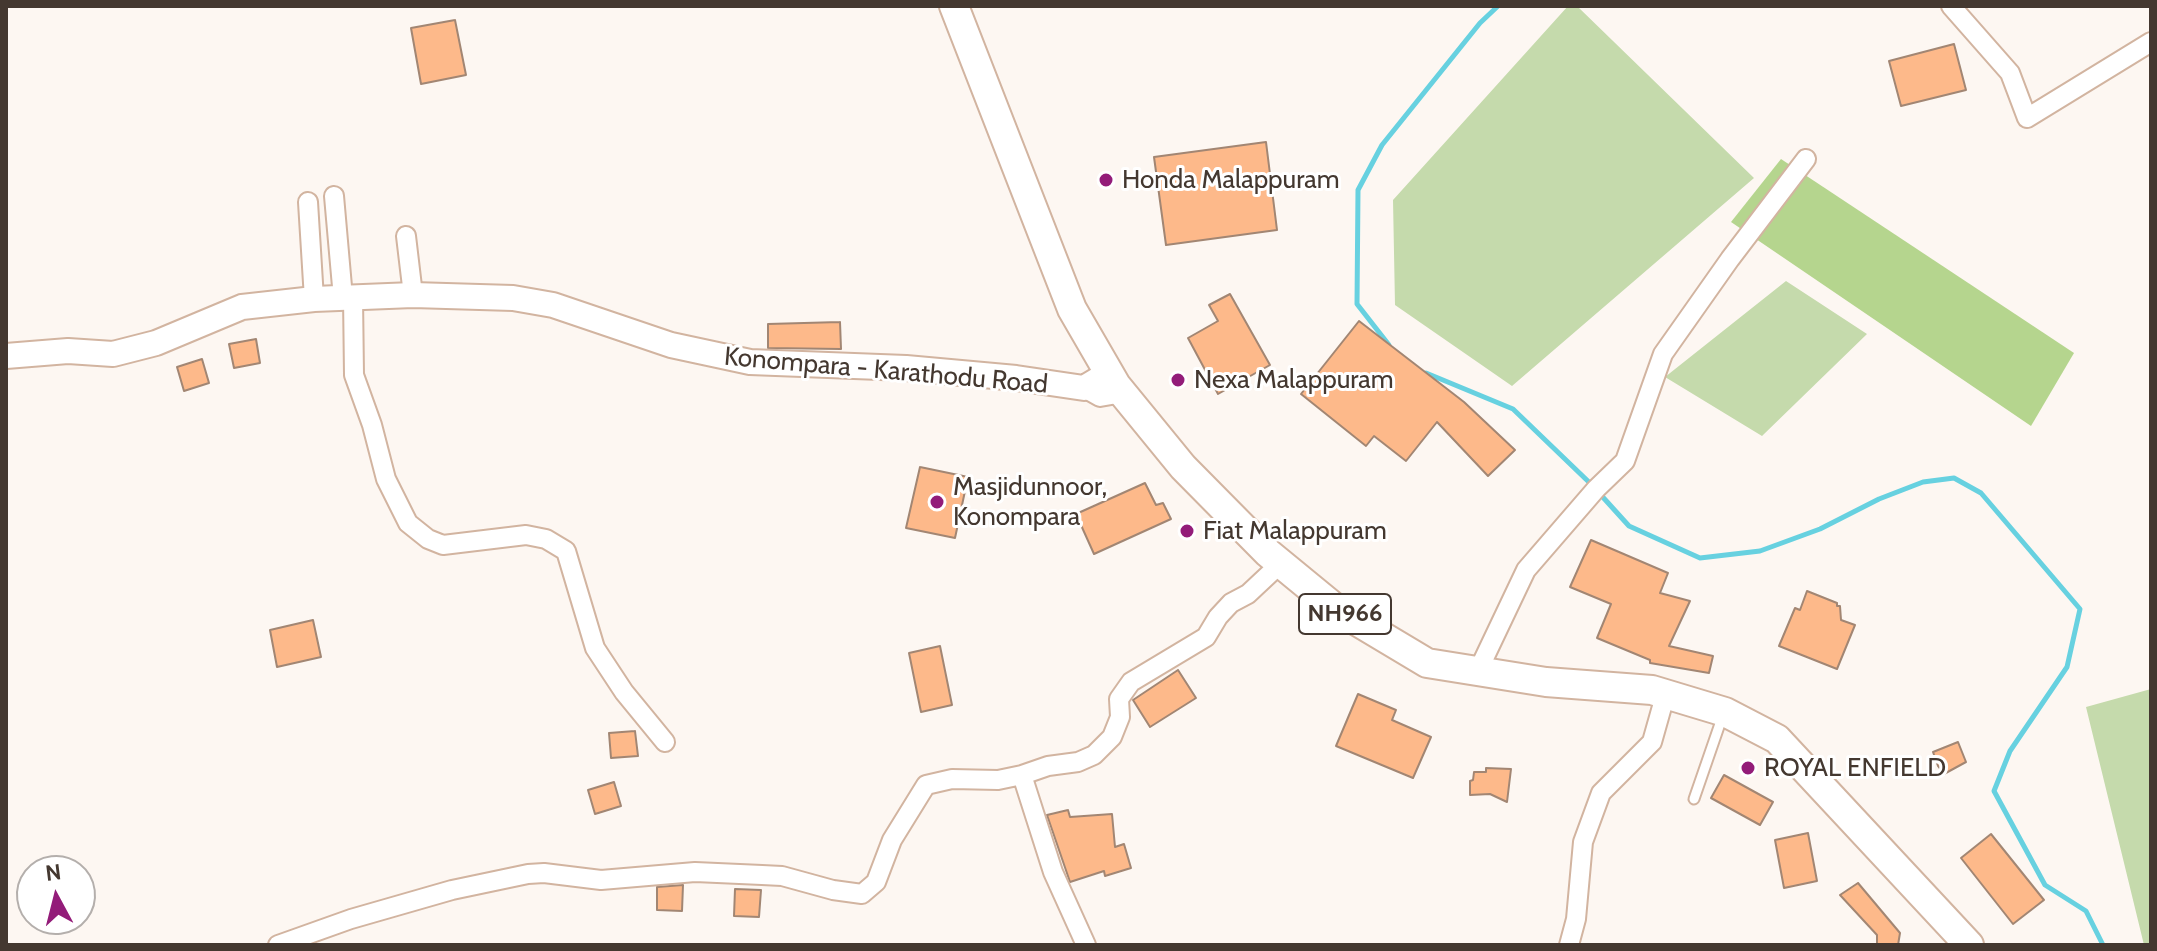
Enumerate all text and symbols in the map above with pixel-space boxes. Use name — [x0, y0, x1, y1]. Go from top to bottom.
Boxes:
place label: Honda Malappuram — [1122, 164, 1340, 196]
marker: Honda Malappuram — [1097, 171, 1115, 189]
street label: Konompara - Karathodu Road — [723, 341, 1049, 401]
place label: Nexa Malappuram — [1194, 364, 1394, 396]
marker: Nexa Malappuram — [1169, 371, 1187, 389]
place label: Masjidunnoor, Konompara — [953, 471, 1107, 532]
marker: Masjidunnoor, Konompara — [928, 493, 946, 511]
place label: Fiat Malappuram — [1203, 515, 1387, 547]
marker: Fiat Malappuram — [1178, 522, 1196, 540]
road number: NH966 — [1299, 594, 1391, 634]
place label: ROYAL ENFIELD — [1764, 752, 1946, 784]
marker: ROYAL ENFIELD — [1739, 759, 1757, 777]
north arrow — [16, 855, 96, 935]
text: N — [44, 858, 63, 887]

